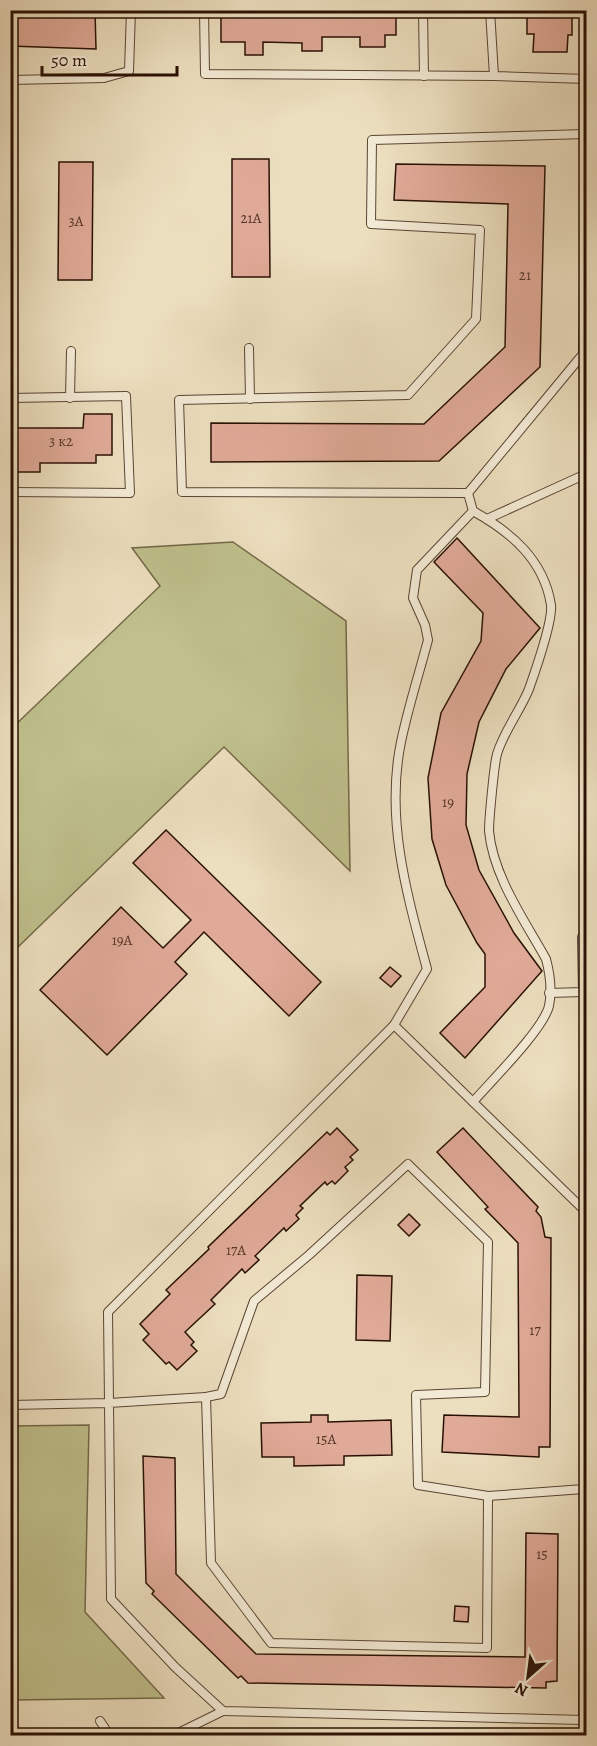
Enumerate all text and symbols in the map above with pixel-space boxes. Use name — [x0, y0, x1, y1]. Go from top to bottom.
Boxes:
scale bar — [42, 39, 177, 77]
text: 50 m — [51, 48, 87, 72]
house number: 21А — [240, 208, 262, 228]
house number: 3А — [68, 211, 84, 231]
house number: 21 — [519, 265, 531, 285]
house number: 3 к2 — [49, 431, 73, 451]
house number: 19 — [442, 792, 454, 812]
house number: 19А — [112, 930, 133, 950]
house number: 17А — [226, 1240, 246, 1260]
house number: 17 — [529, 1320, 541, 1340]
house number: 15А — [316, 1429, 336, 1449]
house number: 15 — [536, 1544, 548, 1564]
north arrow — [498, 1647, 558, 1707]
text: N — [511, 1677, 532, 1702]

